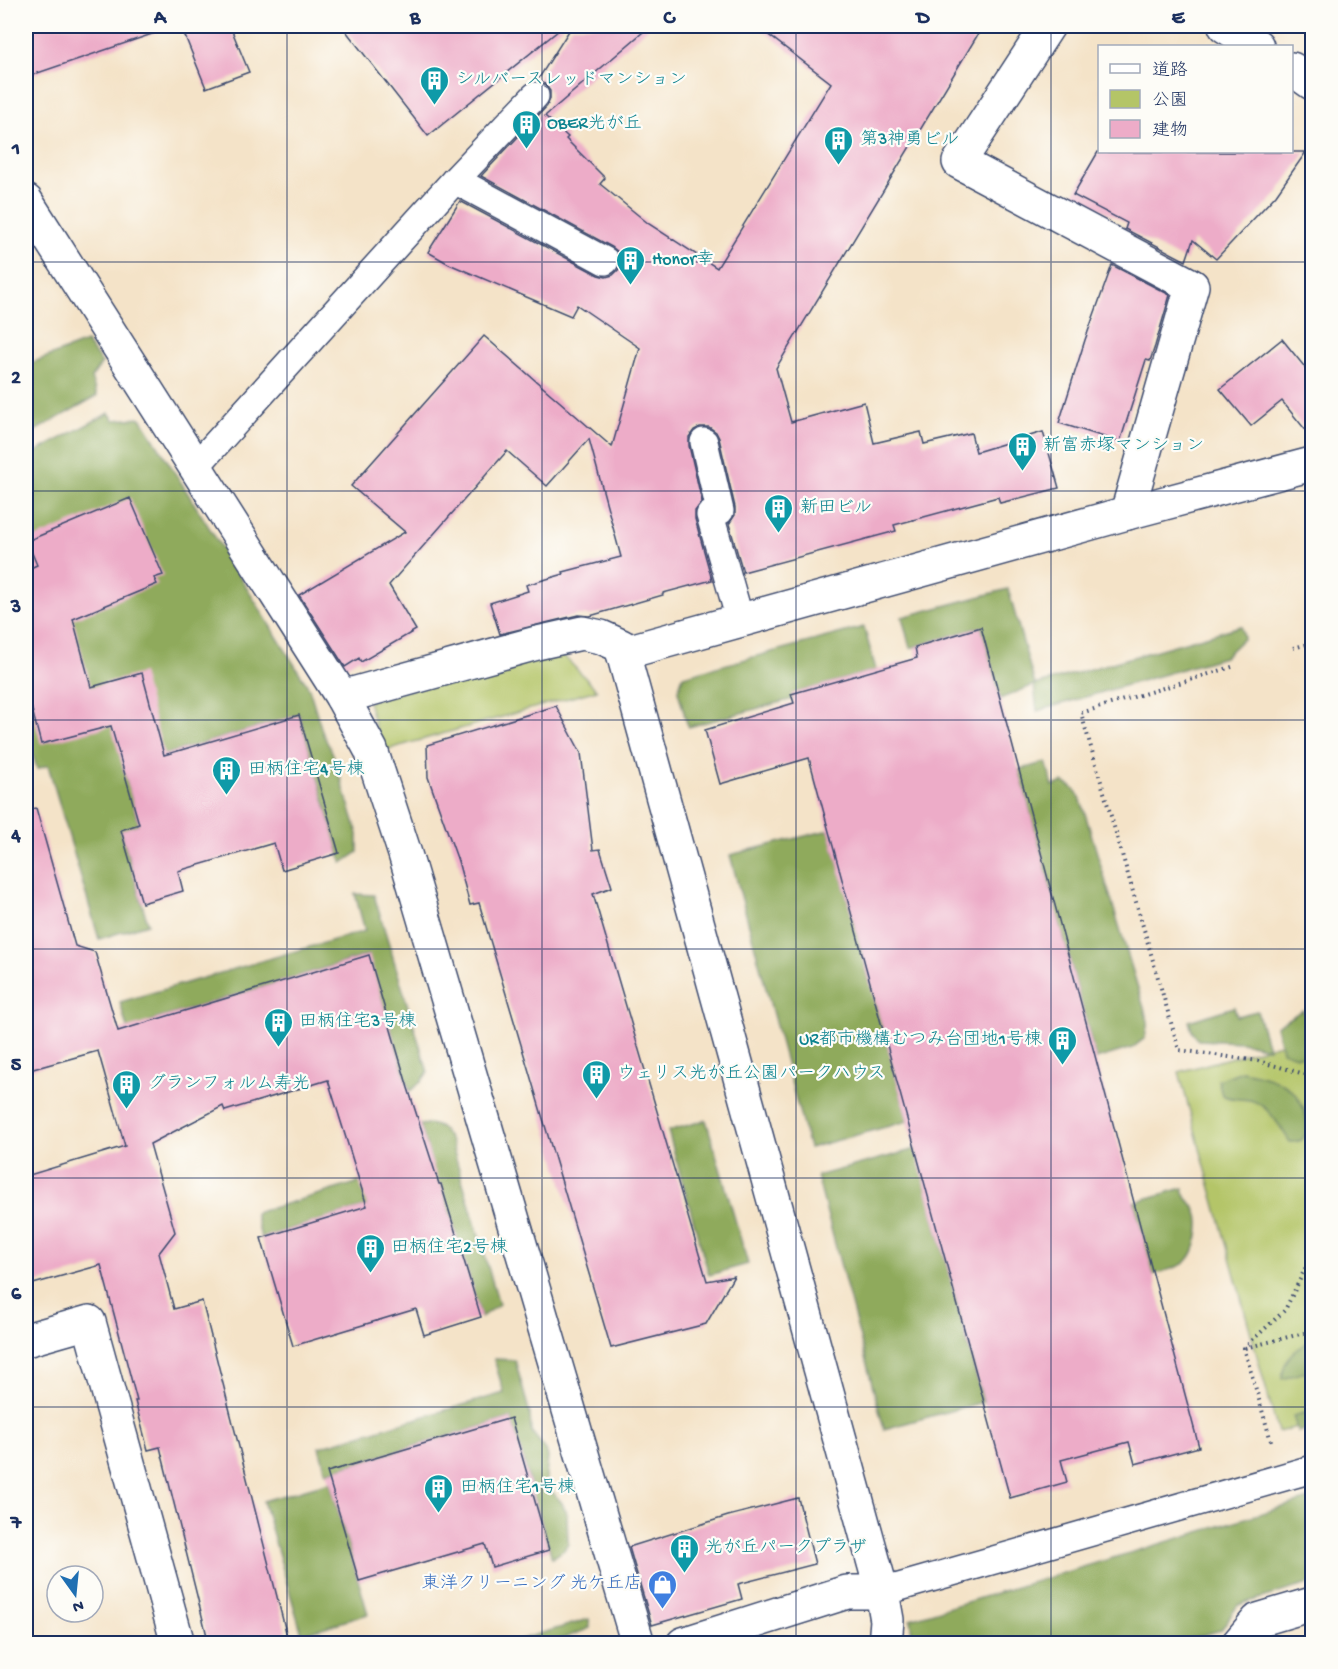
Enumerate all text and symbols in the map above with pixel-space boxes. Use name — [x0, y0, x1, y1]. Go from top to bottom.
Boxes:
text: A — [153, 8, 168, 31]
text: B — [409, 8, 421, 31]
text: C — [663, 8, 677, 31]
text: D — [914, 8, 930, 31]
text: E — [1172, 8, 1186, 31]
legend — [1098, 45, 1293, 153]
text: 道路 — [1152, 60, 1188, 82]
building icon: シルバースレッドマンション — [419, 64, 451, 106]
place label: シルバースレッドマンション — [456, 70, 687, 91]
text: 公園 — [1152, 91, 1188, 112]
building icon: OBER光が丘 — [510, 108, 542, 150]
place label: OBER光が丘 — [547, 114, 642, 135]
text: 建物 — [1152, 120, 1188, 142]
building icon: 第3神勇ビル — [823, 124, 855, 166]
place label: 第3神勇ビル — [860, 129, 959, 151]
text: 1 — [11, 139, 20, 162]
building icon: Honor幸 — [615, 244, 647, 286]
place label: Honor幸 — [652, 249, 714, 271]
text: 2 — [11, 368, 21, 391]
building icon: 新富赤塚マンション — [1006, 430, 1038, 472]
place label: 新富赤塚マンション — [1043, 435, 1204, 457]
building icon: 新田ビル — [763, 492, 795, 534]
place label: 新田ビル — [800, 497, 872, 519]
text: 3 — [10, 597, 21, 620]
building icon: 田柄住宅4号棟 — [211, 754, 243, 796]
place label: 田柄住宅4号棟 — [248, 759, 365, 781]
text: 4 — [10, 826, 21, 849]
building icon: 田柄住宅3号棟 — [262, 1006, 294, 1048]
place label: 田柄住宅3号棟 — [299, 1011, 416, 1033]
building icon: UR都市機構むつみ台団地1号棟 — [1047, 1024, 1079, 1066]
place label: UR都市機構むつみ台団地1号棟 — [799, 1029, 1042, 1051]
text: 5 — [11, 1055, 22, 1078]
building icon: ウェリス光が丘公園パークハウス — [580, 1058, 612, 1100]
place label: ウェリス光が丘公園パークハウス — [617, 1064, 886, 1085]
building icon: グランフォルム寿光 — [111, 1068, 143, 1110]
place label: グランフォルム寿光 — [148, 1073, 310, 1095]
building icon: 田柄住宅2号棟 — [354, 1232, 386, 1274]
place label: 田柄住宅2号棟 — [391, 1237, 508, 1259]
text: 6 — [11, 1284, 22, 1307]
building icon: 田柄住宅1号棟 — [423, 1472, 455, 1514]
place label: 田柄住宅1号棟 — [460, 1477, 575, 1499]
text: 7 — [10, 1513, 23, 1536]
building icon: 光が丘パークプラザ — [668, 1532, 700, 1574]
place label: 光が丘パークプラザ — [705, 1537, 867, 1559]
north arrow — [45, 1564, 105, 1624]
shop icon: 東洋クリーニング 光ケ丘店 — [647, 1568, 679, 1610]
place label: 東洋クリーニング 光ケ丘店 — [422, 1573, 642, 1595]
text: N — [70, 1595, 85, 1616]

